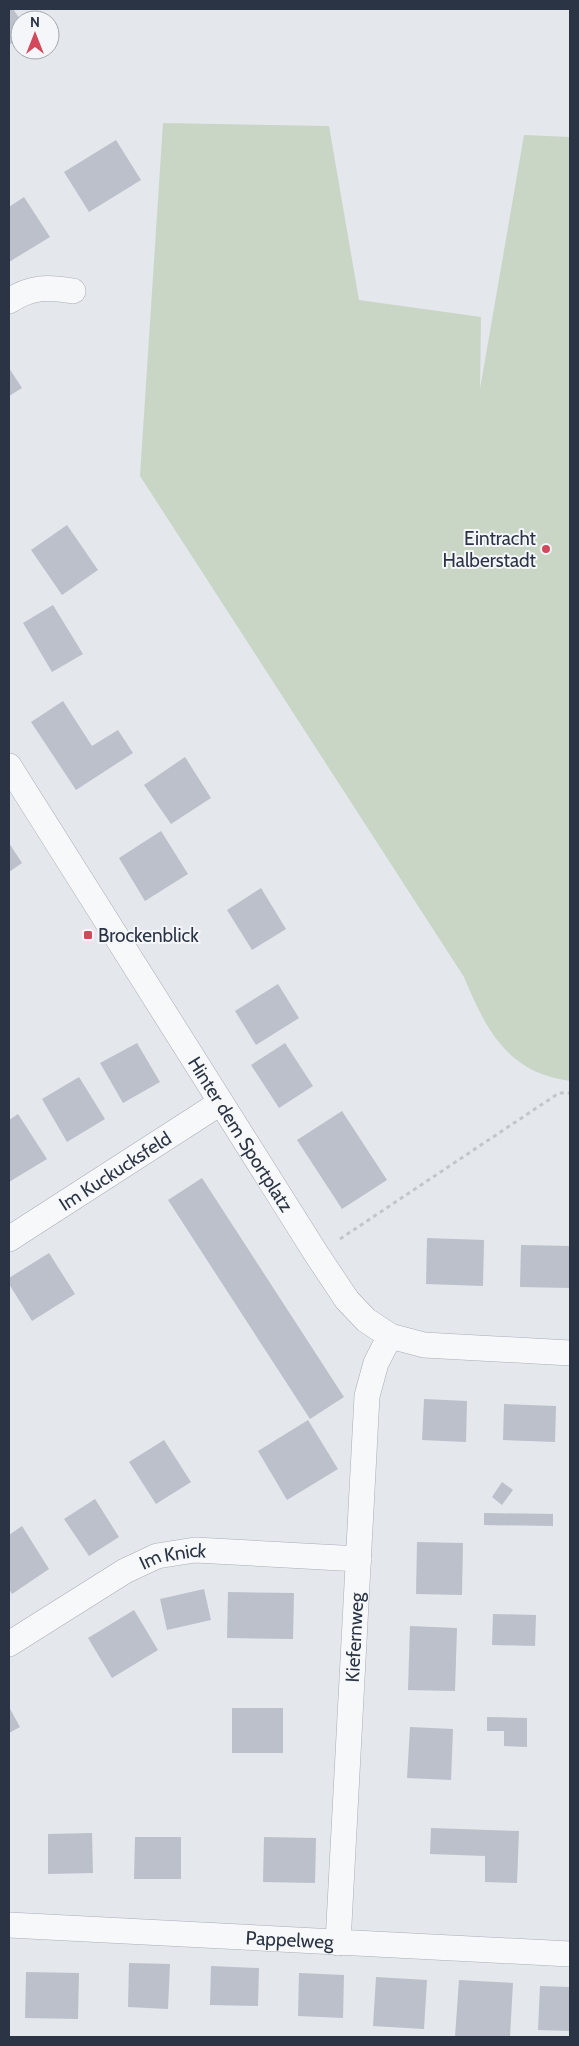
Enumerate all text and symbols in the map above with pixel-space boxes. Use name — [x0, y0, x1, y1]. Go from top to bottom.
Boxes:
north arrow — [10, 10, 60, 60]
text: N — [30, 13, 40, 31]
place label: Eintracht Halberstadt — [443, 527, 537, 572]
marker: Eintracht Halberstadt — [540, 543, 552, 555]
place label: Brockenblick — [98, 924, 199, 947]
marker: Brockenblick — [82, 929, 94, 941]
street label: Hinter dem Sportplatz — [183, 1052, 298, 1216]
street label: Im Kuckucksfeld — [55, 1126, 175, 1215]
street label: Im Knick — [135, 1538, 207, 1574]
street label: Kiefernweg — [340, 1591, 368, 1683]
street label: Pappelweg — [245, 1926, 335, 1953]

